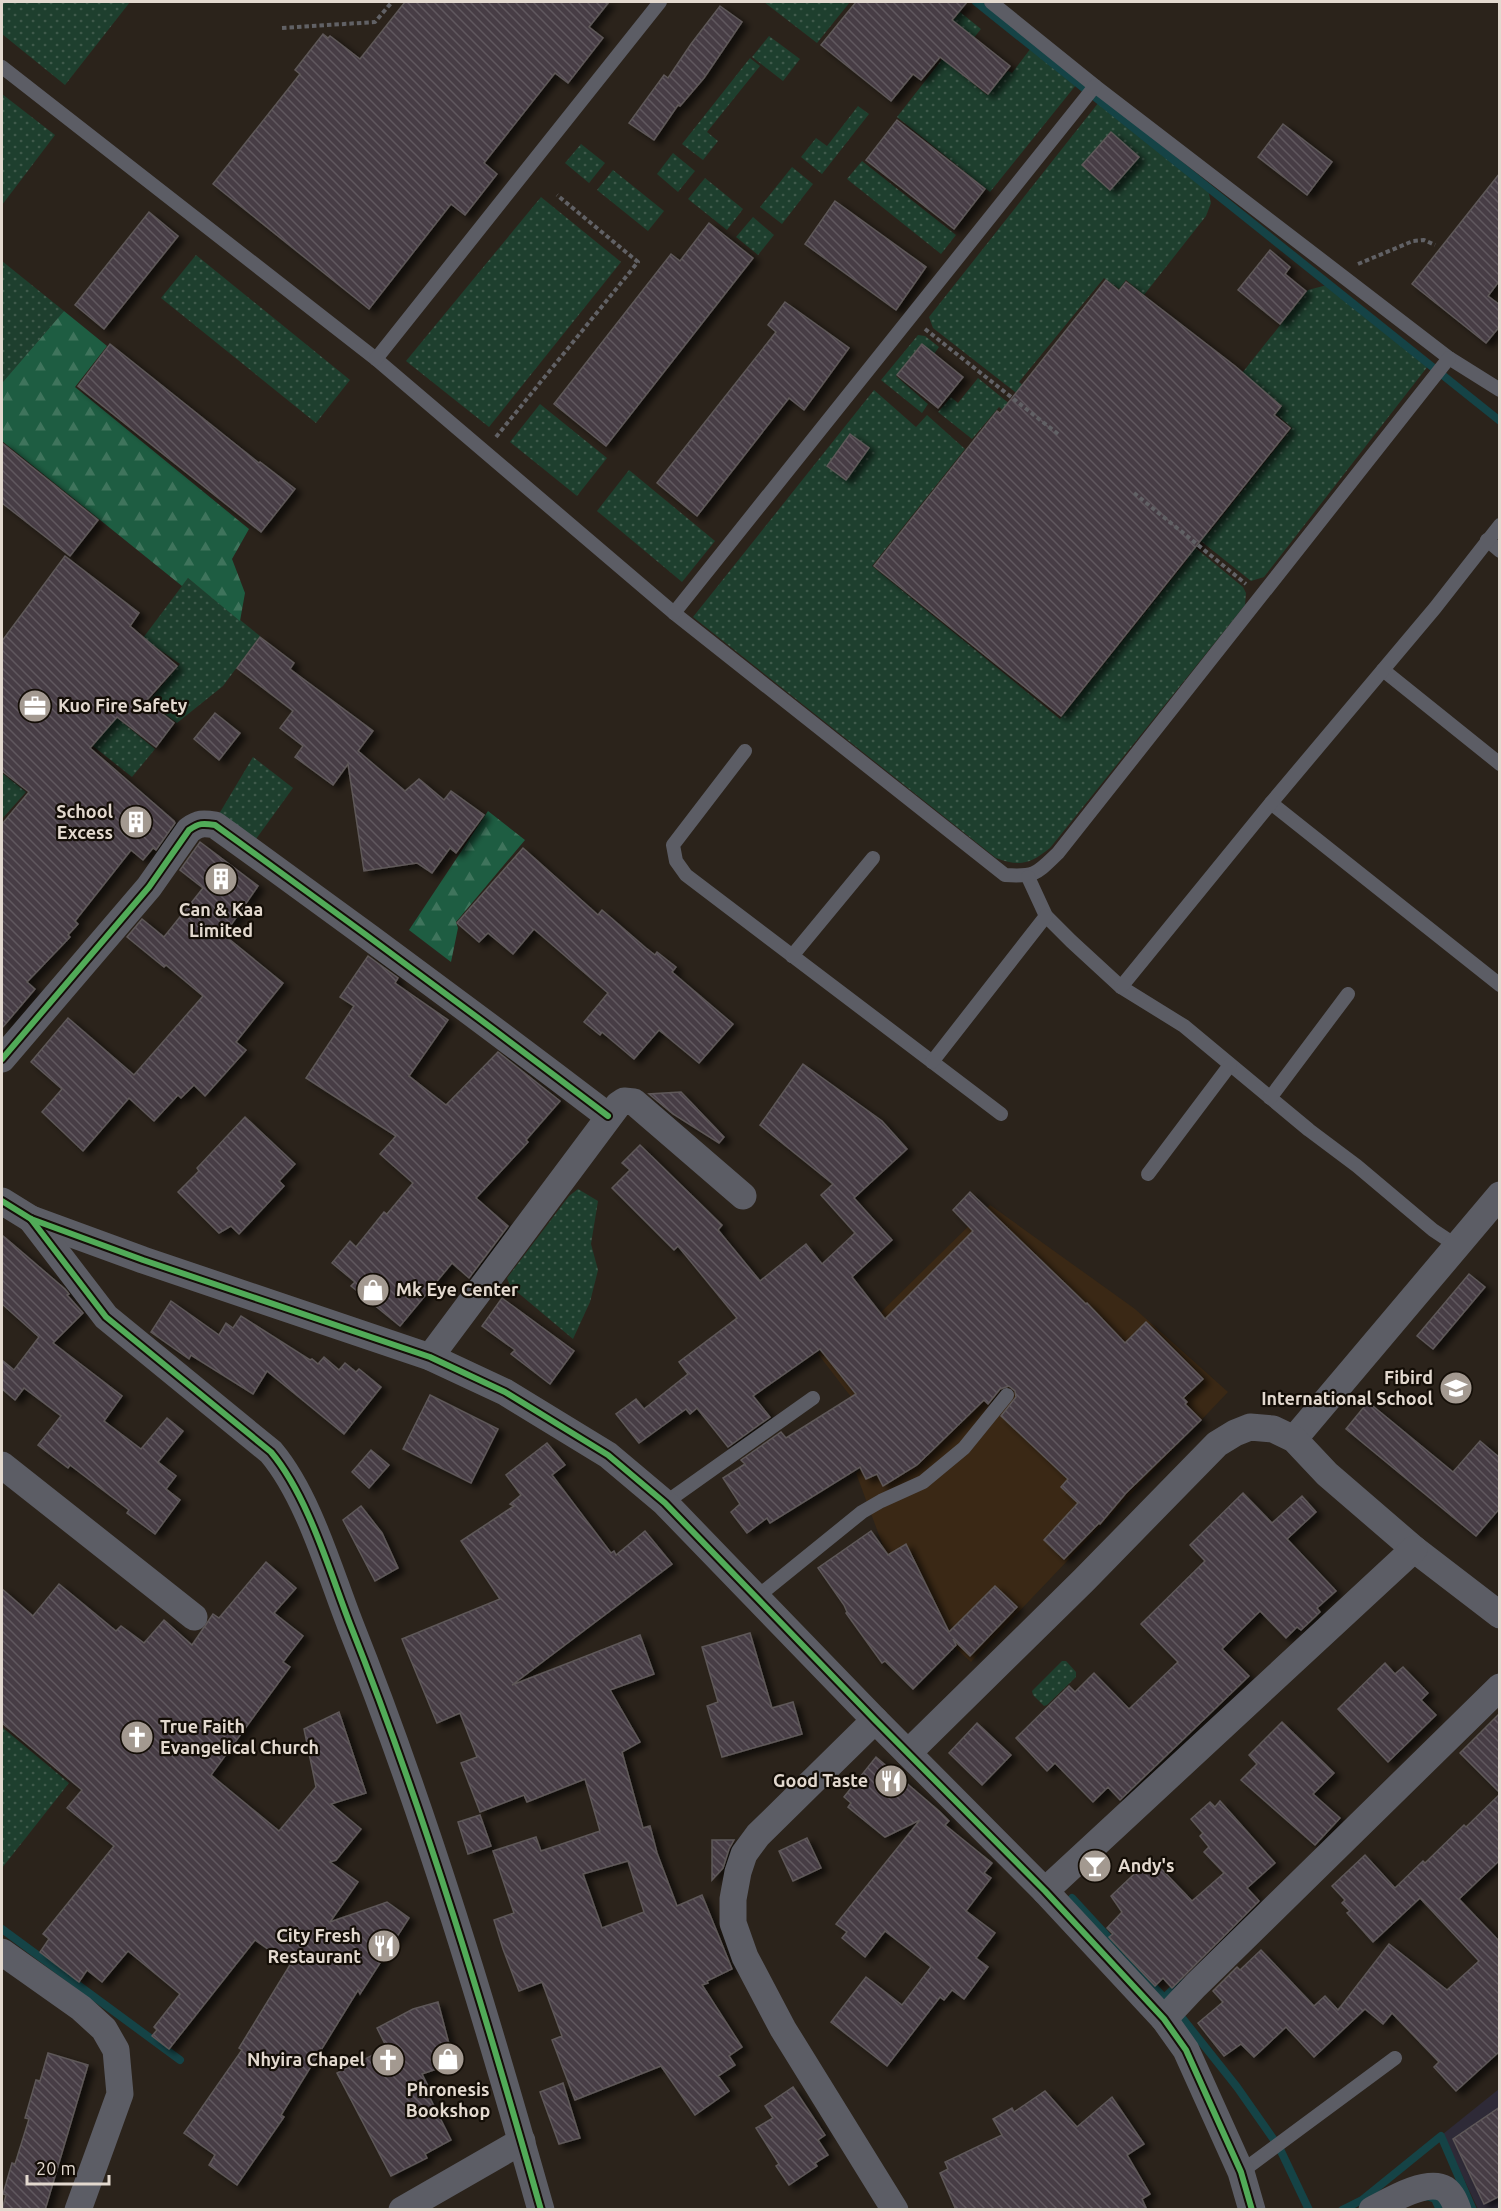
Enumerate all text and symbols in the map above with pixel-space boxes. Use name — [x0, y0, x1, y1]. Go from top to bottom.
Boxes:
office icon: Kuo Fire Safety — [17, 688, 53, 724]
place label: Kuo Fire Safety — [58, 695, 188, 715]
place label: School Excess — [56, 801, 114, 842]
building icon: School Excess — [118, 804, 154, 840]
building icon: Can & Kaa Limited — [203, 861, 239, 897]
place label: Can & Kaa Limited — [179, 899, 263, 940]
shop icon: Mk Eye Center — [355, 1272, 391, 1308]
place label: Mk Eye Center — [396, 1279, 519, 1299]
place label: Fibird International School — [1261, 1367, 1434, 1408]
school or university icon: Fibird International School — [1438, 1370, 1474, 1406]
place label: True Faith Evangelical Church — [160, 1716, 319, 1757]
church icon: True Faith Evangelical Church — [119, 1719, 155, 1755]
restaurant icon: Good Taste — [873, 1763, 909, 1799]
place label: Good Taste — [773, 1770, 868, 1790]
bar icon: Andy's — [1077, 1848, 1113, 1884]
place label: Andy's — [1118, 1855, 1174, 1875]
place label: City Fresh Restaurant — [268, 1925, 361, 1966]
restaurant icon: City Fresh Restaurant — [366, 1928, 402, 1964]
shop icon: Phronesis Bookshop — [430, 2041, 466, 2077]
church icon: Nhyira Chapel — [370, 2042, 406, 2078]
place label: Nhyira Chapel — [247, 2049, 366, 2069]
place label: Phronesis Bookshop — [406, 2079, 490, 2120]
scale bar — [27, 2148, 110, 2186]
text: 20 m — [36, 2158, 76, 2178]

